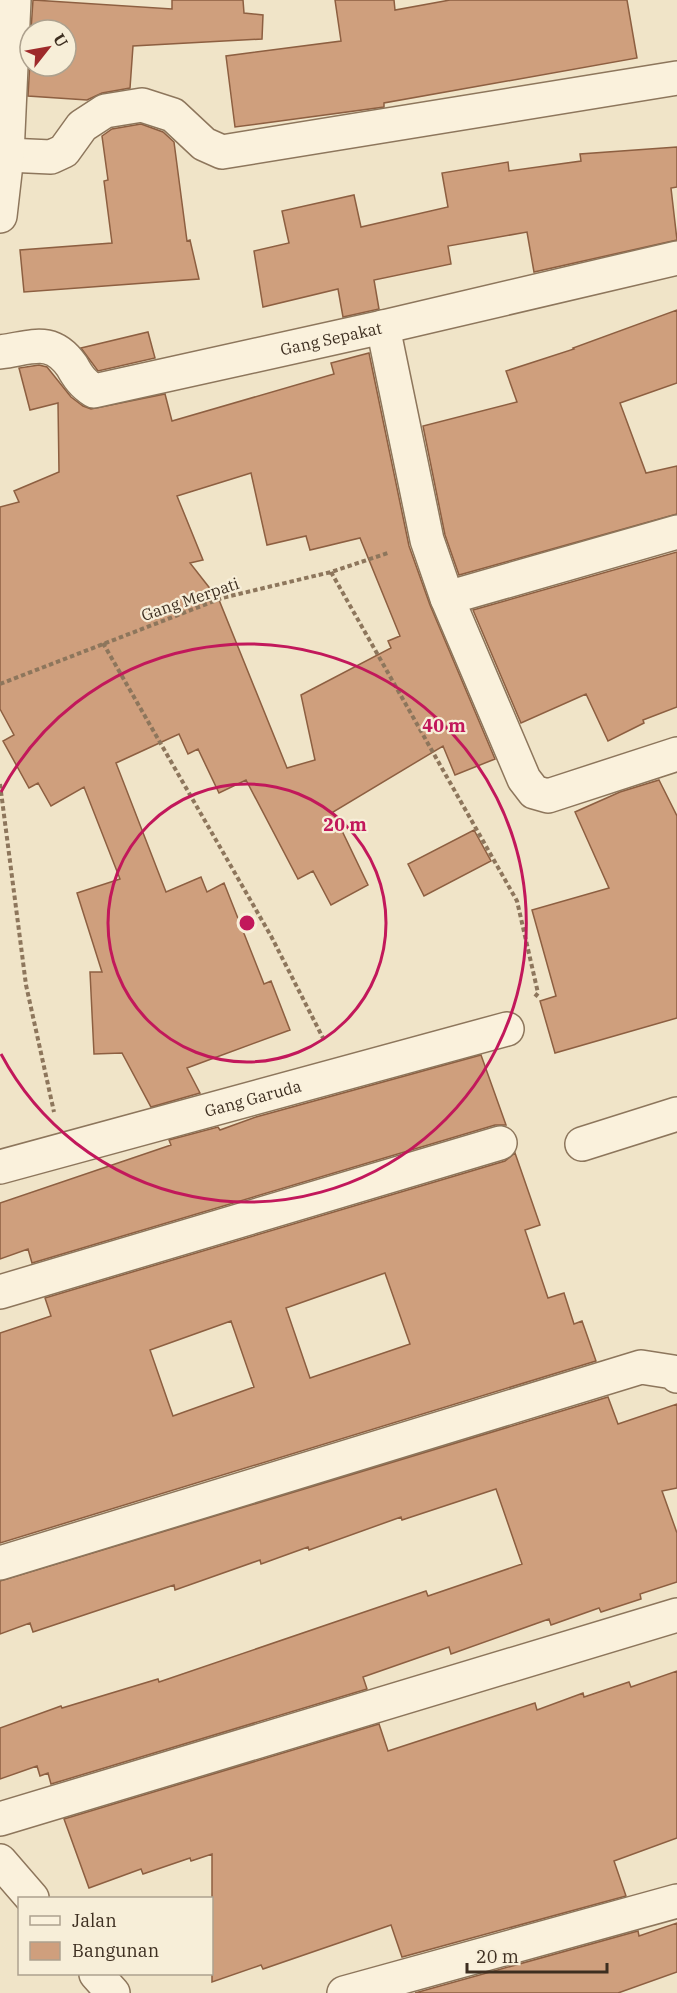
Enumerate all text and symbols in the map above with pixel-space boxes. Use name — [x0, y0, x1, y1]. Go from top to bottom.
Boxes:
north arrow — [18, 18, 78, 78]
text: U — [49, 30, 73, 51]
street label: Gang Sepakat — [278, 318, 384, 359]
street label: Gang Merpati — [139, 573, 241, 625]
text: 40 m — [422, 714, 466, 737]
text: 20 m — [323, 813, 367, 836]
centre of rings — [237, 913, 257, 933]
street label: Gang Garuda — [202, 1075, 304, 1121]
legend — [18, 1897, 213, 1975]
text: Jalan — [72, 1909, 117, 1932]
scale bar — [467, 1936, 606, 1974]
text: Bangunan — [72, 1939, 159, 1962]
text: 20 m — [476, 1945, 519, 1968]

